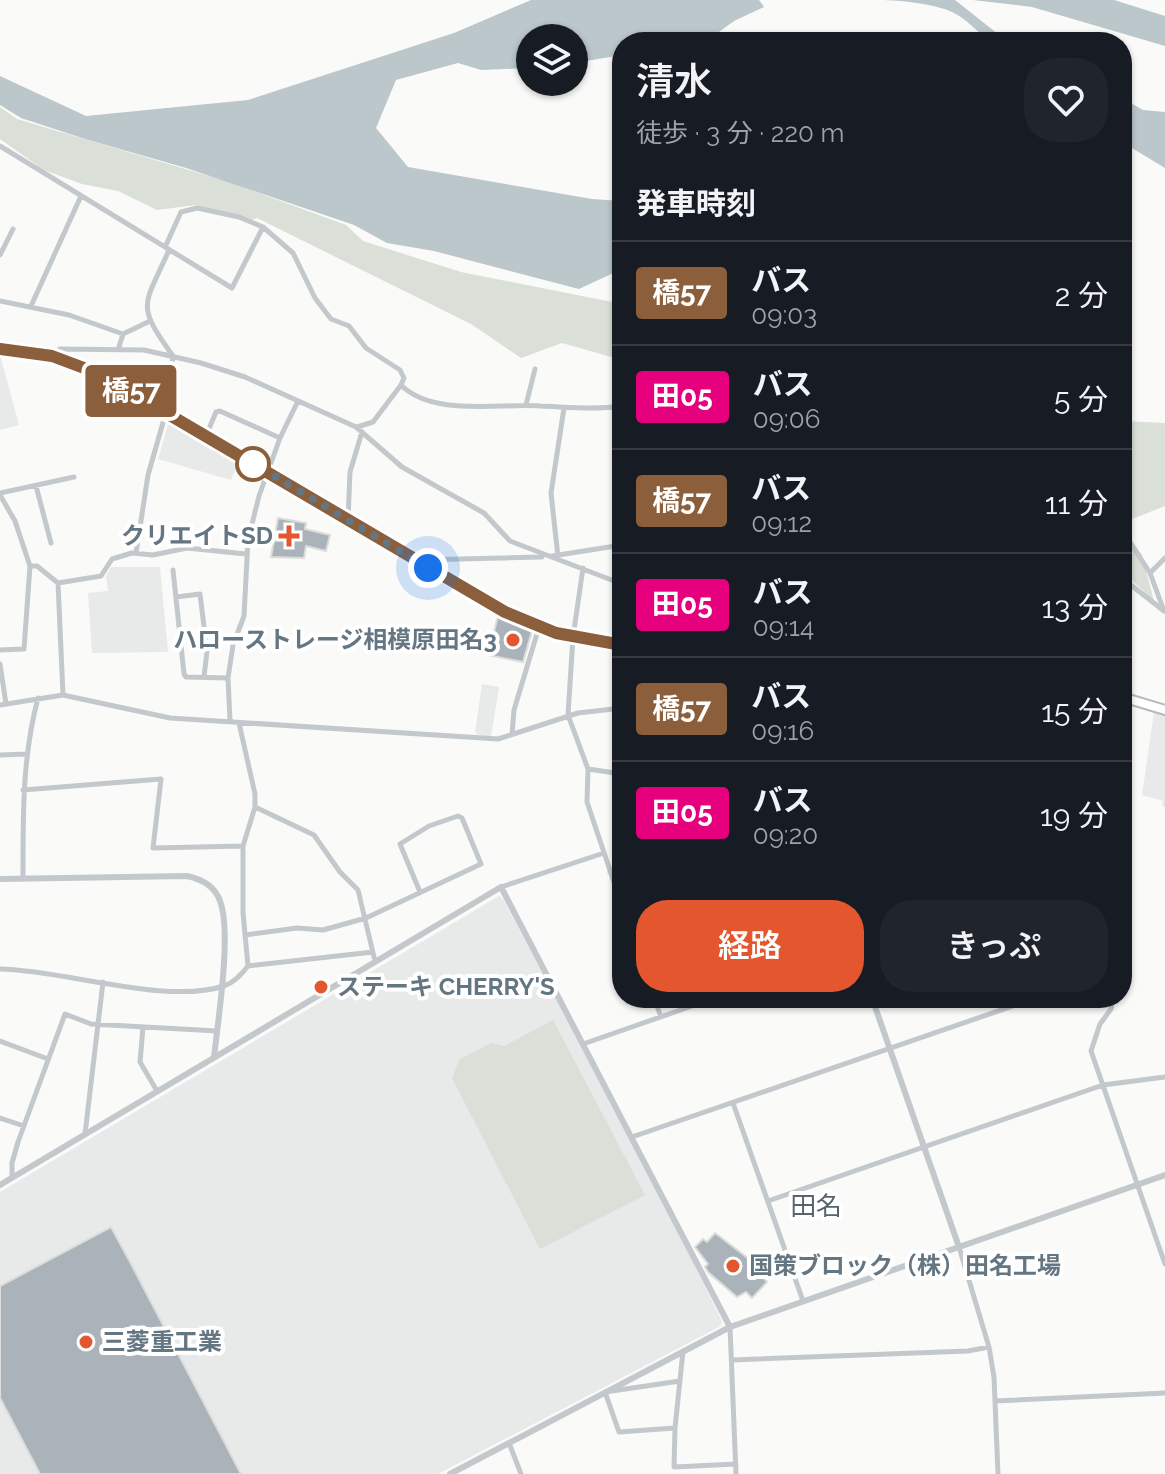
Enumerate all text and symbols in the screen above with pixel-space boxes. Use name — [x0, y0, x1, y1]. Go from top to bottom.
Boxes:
map controls — [516, 24, 588, 96]
button: layers — [516, 24, 588, 96]
button: heart — [1024, 58, 1108, 142]
text: 清水 — [636, 59, 712, 104]
text: 徒歩 · 3 分 · 220 m — [636, 118, 844, 148]
text: 発車時刻 — [636, 186, 756, 221]
text: バス — [751, 263, 811, 298]
text: 橋57 — [652, 276, 711, 309]
text: 2 分 — [1055, 278, 1108, 313]
text: 09:03 — [751, 300, 817, 330]
line badge: 橋57 — [85, 365, 177, 417]
text: バス — [753, 367, 813, 402]
text: 橋57 — [101, 374, 161, 407]
text: 田05 — [652, 380, 713, 413]
text: 5 分 — [1054, 382, 1108, 417]
text: 09:06 — [753, 404, 820, 434]
unlabelled marker — [236, 447, 270, 481]
text: バス — [751, 471, 811, 506]
text: 橋57 — [652, 484, 711, 517]
text: 11 分 — [1045, 486, 1108, 521]
text: 09:12 — [751, 508, 812, 538]
place label: クリエイトSD — [121, 521, 273, 550]
marker: クリエイトSD — [280, 527, 298, 545]
your location — [408, 548, 448, 588]
text: バス — [753, 575, 813, 610]
text: 田05 — [652, 588, 713, 621]
text: 13 分 — [1041, 590, 1108, 625]
text: 09:14 — [753, 612, 814, 642]
place label: ハローストレージ相模原田名3 — [173, 625, 497, 654]
marker: ハローストレージ相模原田名3 — [504, 631, 522, 649]
text: バス — [751, 679, 811, 714]
text: 橋57 — [652, 692, 711, 725]
text: 15 分 — [1041, 694, 1108, 729]
text: 09:16 — [751, 716, 814, 746]
text: バス — [753, 783, 813, 818]
text: 田05 — [652, 796, 713, 829]
text: 19 分 — [1040, 798, 1108, 833]
text: 09:20 — [753, 820, 818, 850]
button: 経路 — [636, 900, 864, 992]
button: きっぷ — [880, 900, 1108, 992]
place label: ステーキ CHERRY'S — [337, 972, 555, 1001]
marker: ステーキ CHERRY'S — [312, 978, 330, 996]
district label: 田名 — [790, 1191, 842, 1221]
place label: 国策ブロック（株）田名工場 — [749, 1251, 1061, 1280]
marker: 国策ブロック（株）田名工場 — [724, 1257, 742, 1275]
place label: 三菱重工業 — [102, 1327, 222, 1356]
marker: 三菱重工業 — [77, 1333, 95, 1351]

